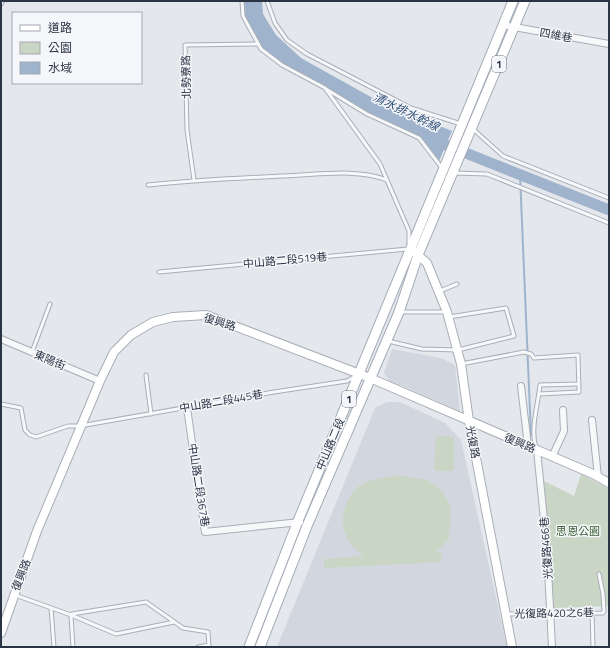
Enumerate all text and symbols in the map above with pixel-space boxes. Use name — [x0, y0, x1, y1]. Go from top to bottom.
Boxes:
legend — [12, 12, 142, 84]
text: 道路 — [48, 18, 72, 37]
street label: 四維巷 — [538, 24, 574, 46]
text: 公園 — [48, 38, 72, 57]
street label: 北勢寮路 — [178, 55, 194, 99]
road number: 1 — [492, 56, 506, 72]
text: 水域 — [48, 58, 72, 77]
water label: 清水排水幹線 — [370, 87, 445, 137]
street label: 中山路二段519巷 — [242, 248, 328, 272]
street label: 復興路 — [202, 310, 238, 334]
street label: 東陽街 — [32, 346, 68, 374]
street label: 中山路二段445巷 — [178, 386, 264, 416]
road number: 1 — [342, 391, 356, 407]
street label: 中山路二段 — [312, 416, 348, 472]
street label: 光復路 — [462, 424, 484, 460]
street label: 復興路 — [502, 429, 538, 457]
street label: 中山路二段367巷 — [184, 442, 214, 528]
street label: 光復路466巷 — [536, 516, 556, 580]
park label: 思恩公園 — [556, 523, 600, 539]
street label: 復興路 — [8, 557, 34, 593]
street label: 光復路420之6巷 — [514, 604, 594, 622]

